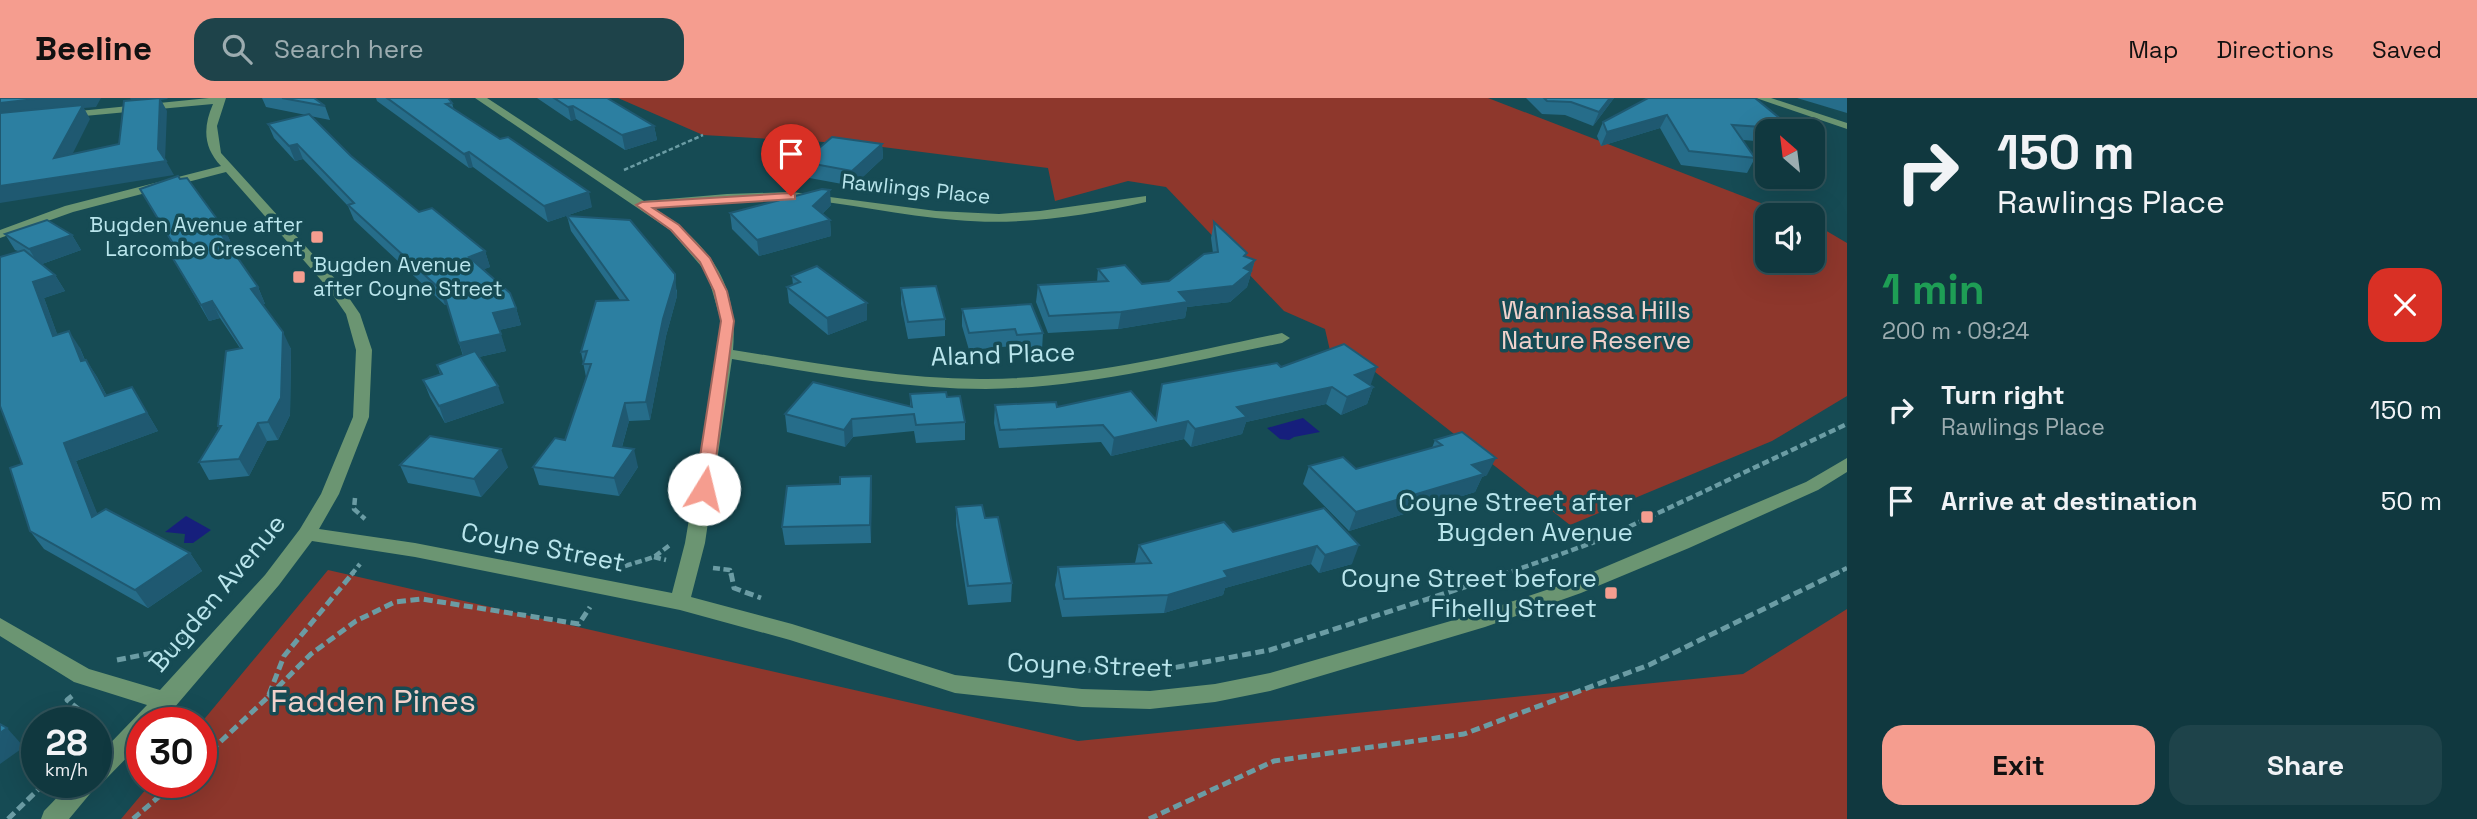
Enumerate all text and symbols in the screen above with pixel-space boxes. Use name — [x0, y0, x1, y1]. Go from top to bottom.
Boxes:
search box — [194, 18, 684, 81]
text: Beeline — [35, 28, 152, 70]
icon: search — [218, 30, 256, 68]
text: Search here — [274, 32, 424, 66]
text: Map — [2128, 34, 2178, 65]
text: Directions — [2216, 34, 2334, 65]
text: Saved — [2372, 34, 2442, 65]
north arrow — [1755, 119, 1825, 189]
map controls — [1755, 119, 1825, 273]
text: 150 m — [1997, 121, 2135, 183]
pin — [761, 124, 821, 196]
icon: right — [1882, 126, 1973, 217]
icon: arrive — [772, 135, 810, 173]
street label: Rawlings Place — [840, 167, 992, 210]
text: Rawlings Place — [1997, 182, 2225, 222]
button: sound — [1755, 203, 1825, 273]
place label: Bugden Avenue after Larcombe Crescent — [89, 211, 303, 262]
marker: Bugden Avenue after Larcombe Crescent — [309, 229, 325, 245]
place label: Bugden Avenue after Coyne Street — [313, 251, 503, 302]
text: 1 min — [1882, 263, 1985, 316]
button: close — [2368, 268, 2442, 342]
marker: Bugden Avenue after Coyne Street — [291, 269, 307, 285]
park label: Wanniassa Hills Nature Reserve — [1501, 293, 1691, 357]
text: 200 m · 09:24 — [1882, 316, 2029, 346]
street label: Aland Place — [930, 334, 1076, 374]
text: Turn right — [1941, 378, 2065, 412]
icon: right — [1882, 391, 1920, 429]
text: 150 m — [2370, 393, 2442, 427]
text: Rawlings Place — [1941, 412, 2105, 442]
position arrow — [667, 452, 741, 526]
icon: arrive — [1882, 482, 1920, 520]
text: Arrive at destination — [1941, 484, 2198, 518]
text: 50 m — [2381, 484, 2442, 518]
place label: Coyne Street after Bugden Avenue — [1398, 485, 1633, 549]
street label: Bugden Avenue — [141, 507, 293, 679]
marker: Coyne Street after Bugden Avenue — [1639, 509, 1655, 525]
street label: Coyne Street — [458, 514, 628, 580]
place label: Coyne Street before Fihelly Street — [1341, 561, 1597, 625]
marker: Coyne Street before Fihelly Street — [1603, 585, 1619, 601]
street label: Coyne Street — [1006, 645, 1174, 685]
park label: Fadden Pines — [270, 681, 476, 721]
speed limit sign: 30 — [126, 707, 217, 798]
text: 28 — [46, 721, 87, 765]
button: Exit — [1882, 725, 2155, 805]
button: Share — [2169, 725, 2442, 805]
text: km/h — [45, 758, 88, 781]

